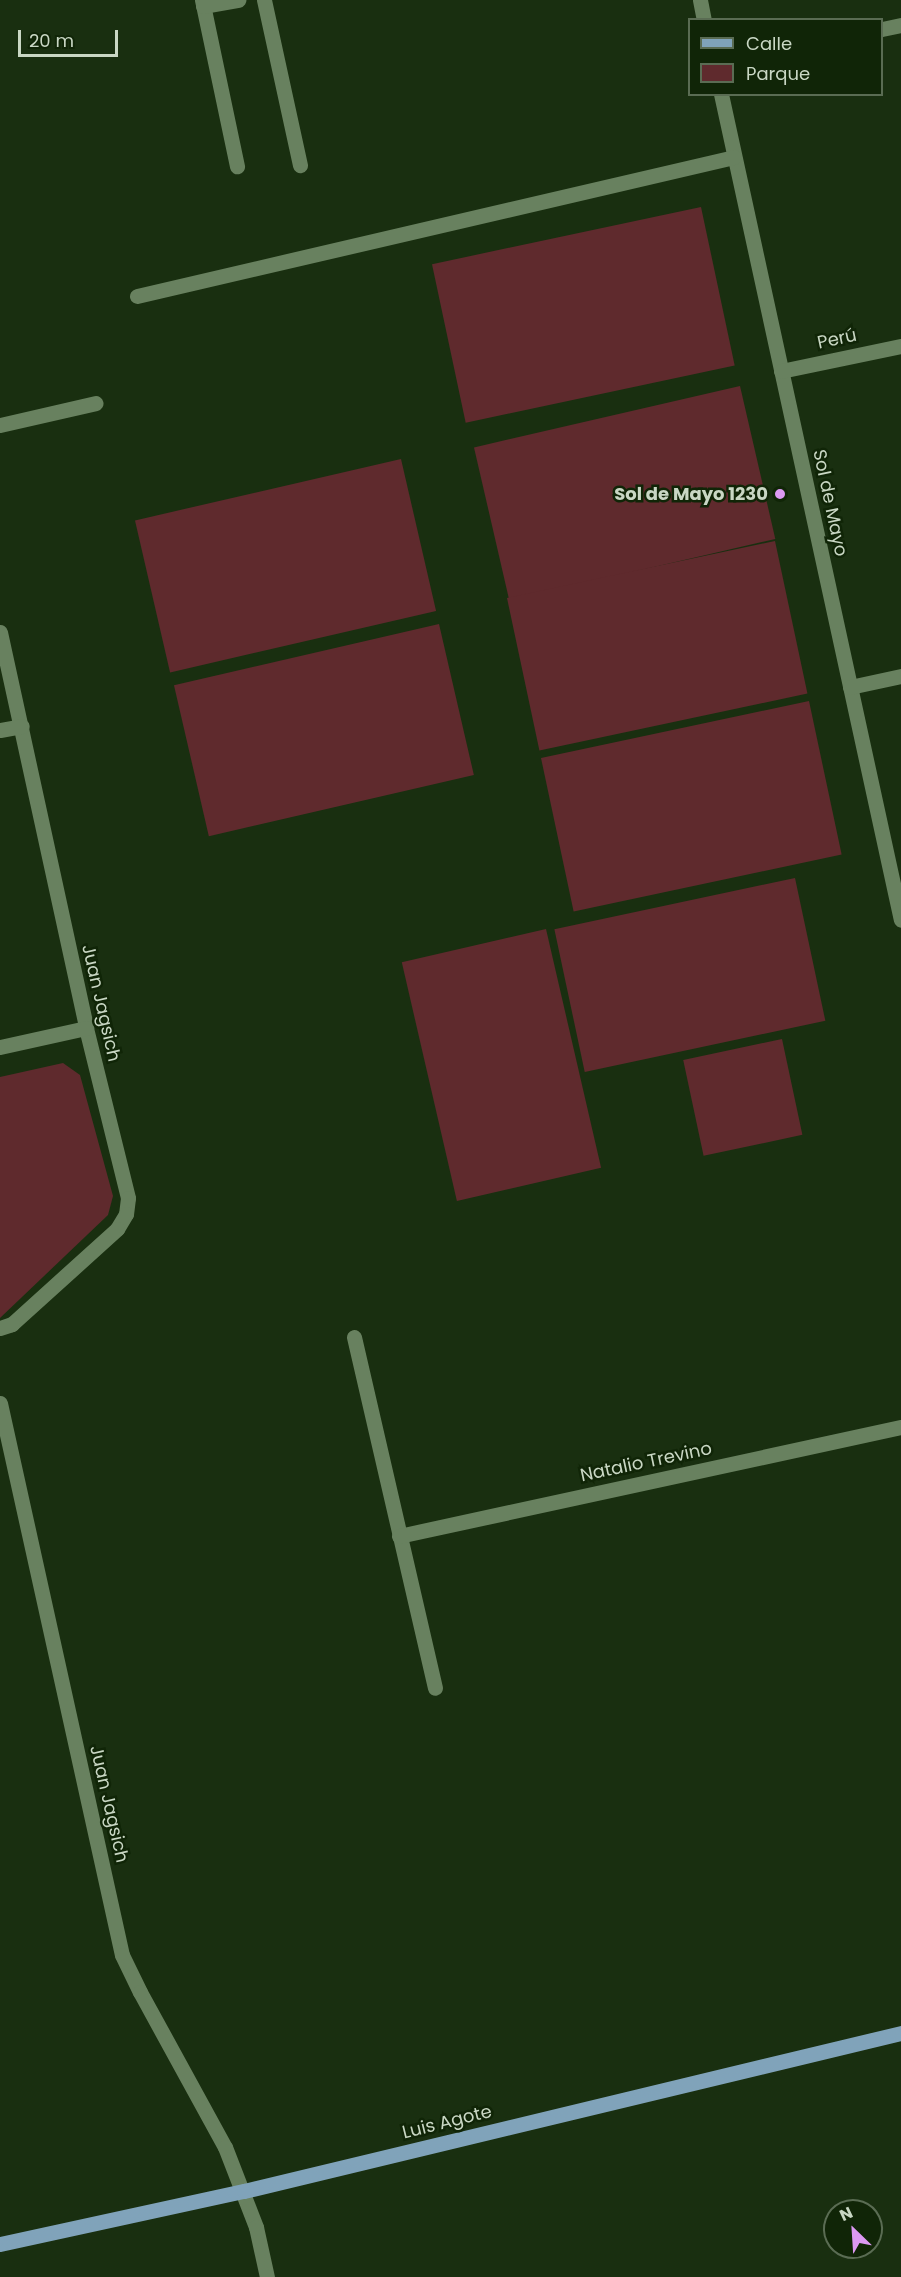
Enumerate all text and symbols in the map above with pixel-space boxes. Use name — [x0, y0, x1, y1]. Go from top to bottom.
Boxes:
scale bar — [21, 18, 122, 56]
legend — [688, 18, 883, 96]
text: 20 m — [29, 28, 74, 53]
text: Calle — [746, 31, 792, 56]
text: Parque — [746, 61, 810, 86]
street label: Perú — [815, 324, 859, 354]
street label: Sol de Mayo — [808, 448, 852, 558]
place label: Sol de Mayo 1230 — [614, 483, 768, 505]
marker: Sol de Mayo 1230 — [773, 487, 787, 501]
street label: Juan Jagsich — [77, 942, 125, 1064]
street label: Natalio Trevino — [578, 1438, 714, 1486]
street label: Juan Jagsich — [85, 1743, 133, 1865]
street label: Luis Agote — [400, 2100, 494, 2144]
north arrow — [823, 2199, 883, 2259]
text: N — [836, 2201, 856, 2227]

